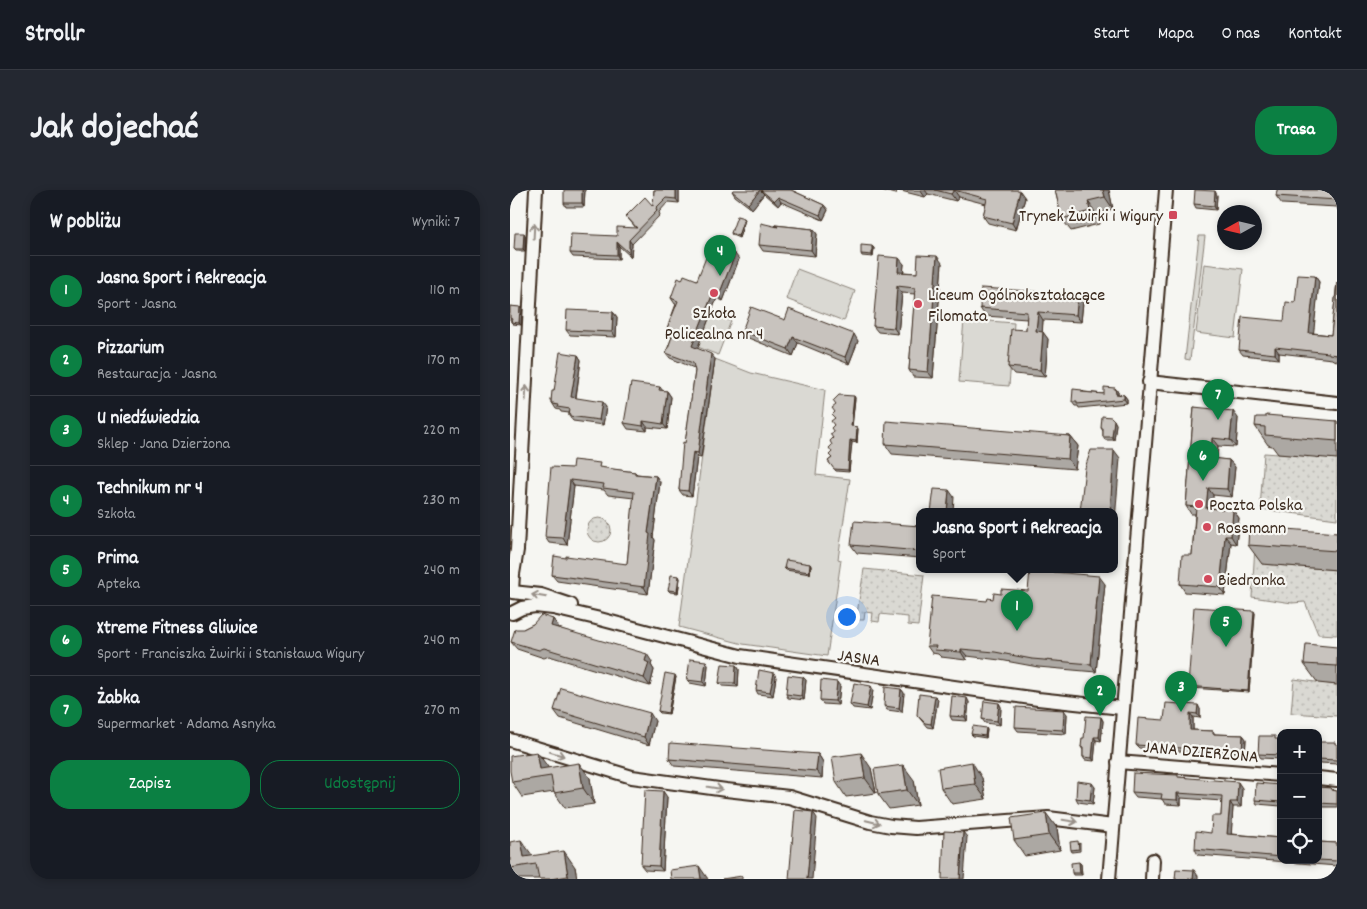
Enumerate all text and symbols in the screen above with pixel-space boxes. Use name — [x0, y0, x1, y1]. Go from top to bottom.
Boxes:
text: Strollr — [25, 18, 84, 52]
text: Start — [1093, 22, 1130, 47]
text: Mapa — [1158, 22, 1193, 47]
text: O nas — [1221, 22, 1260, 47]
text: Kontakt — [1288, 22, 1342, 47]
text: Jak dojechać — [30, 105, 199, 155]
button: Trasa — [1255, 106, 1337, 155]
place label: Trynek Żwirki i Wigury — [1019, 205, 1164, 230]
north arrow — [1217, 205, 1262, 250]
text: W pobliżu — [50, 208, 121, 238]
marker: Trynek Żwirki i Wigury — [1167, 209, 1179, 221]
text: Wyniki: 7 — [412, 211, 460, 234]
one-way arrow — [529, 223, 538, 239]
pin: 4 — [704, 235, 736, 276]
text: Jasna Sport i Rekreacja — [97, 266, 266, 293]
text: 1 — [64, 279, 68, 302]
text: 110 m — [430, 279, 460, 302]
place label: Liceum Ogólnokształacące Filomata — [928, 284, 1105, 330]
marker: Szkoła Policealna nr 4 — [708, 287, 720, 299]
text: Sport · Jasna — [97, 293, 176, 316]
marker: Liceum Ogólnokształacące Filomata — [912, 298, 924, 310]
place label: Szkoła Policealna nr 4 — [664, 302, 764, 348]
text: Pizzarium — [97, 336, 164, 363]
text: 2 — [63, 349, 70, 372]
text: 170 m — [427, 349, 460, 372]
text: Restauracja · Jasna — [97, 363, 216, 386]
pin: 7 — [1202, 379, 1234, 420]
one-way arrow — [521, 385, 530, 401]
text: U niedźwiedzia — [97, 406, 199, 433]
text: 3 — [62, 419, 70, 442]
text: 220 m — [423, 419, 460, 442]
text: Sklep · Jana Dzierżona — [97, 433, 230, 456]
pin: 6 — [1187, 440, 1219, 481]
text: Technikum nr 4 — [97, 476, 203, 503]
text: 4 — [63, 489, 69, 512]
text: 230 m — [423, 489, 460, 512]
place label: Poczta Polska — [1209, 494, 1303, 519]
marker: Poczta Polska — [1193, 498, 1205, 510]
text: Szkoła — [97, 503, 135, 526]
popup — [916, 508, 1118, 573]
text: Jasna Sport i Rekreacja — [933, 516, 1101, 543]
place label: Rossmann — [1217, 517, 1286, 542]
marker: Rossmann — [1201, 521, 1213, 533]
text: Sport — [933, 543, 966, 566]
text: Prima — [97, 546, 138, 573]
text: 5 — [62, 559, 70, 582]
text: 240 m — [423, 559, 460, 582]
place label: Biedronka — [1218, 569, 1286, 594]
text: Apteka — [97, 573, 140, 596]
marker: Biedronka — [1202, 573, 1214, 585]
one-way arrow — [531, 590, 547, 600]
pin: 1 — [1001, 590, 1033, 631]
your location — [834, 604, 860, 630]
pin: 5 — [1210, 606, 1242, 647]
text: Xtreme Fitness Gliwice — [97, 616, 258, 643]
text: 6 — [62, 629, 70, 652]
text: 240 m — [423, 629, 460, 652]
text: Sport · Franciszka Żwirki i Stanisława Wigury — [97, 643, 364, 666]
street label: JASNA — [836, 644, 882, 675]
pin: 3 — [1165, 671, 1197, 712]
pin: 2 — [1084, 675, 1116, 716]
text: Żabka — [97, 686, 139, 713]
text: 7 — [63, 699, 69, 722]
text: 270 m — [424, 699, 460, 722]
text: Supermarket · Adama Asnyka — [97, 713, 276, 736]
map controls — [1277, 729, 1322, 864]
button: + — [1277, 729, 1322, 774]
street label: JANA DZIERŻONA — [1142, 736, 1260, 771]
one-way arrow — [548, 750, 564, 760]
button: Zapisz — [50, 760, 250, 809]
button: Udostępnij — [260, 760, 460, 809]
button: − — [1277, 774, 1322, 819]
one-way arrow — [707, 784, 723, 794]
one-way arrow — [1061, 816, 1077, 826]
one-way arrow — [865, 818, 881, 827]
button: locate — [1277, 819, 1322, 864]

